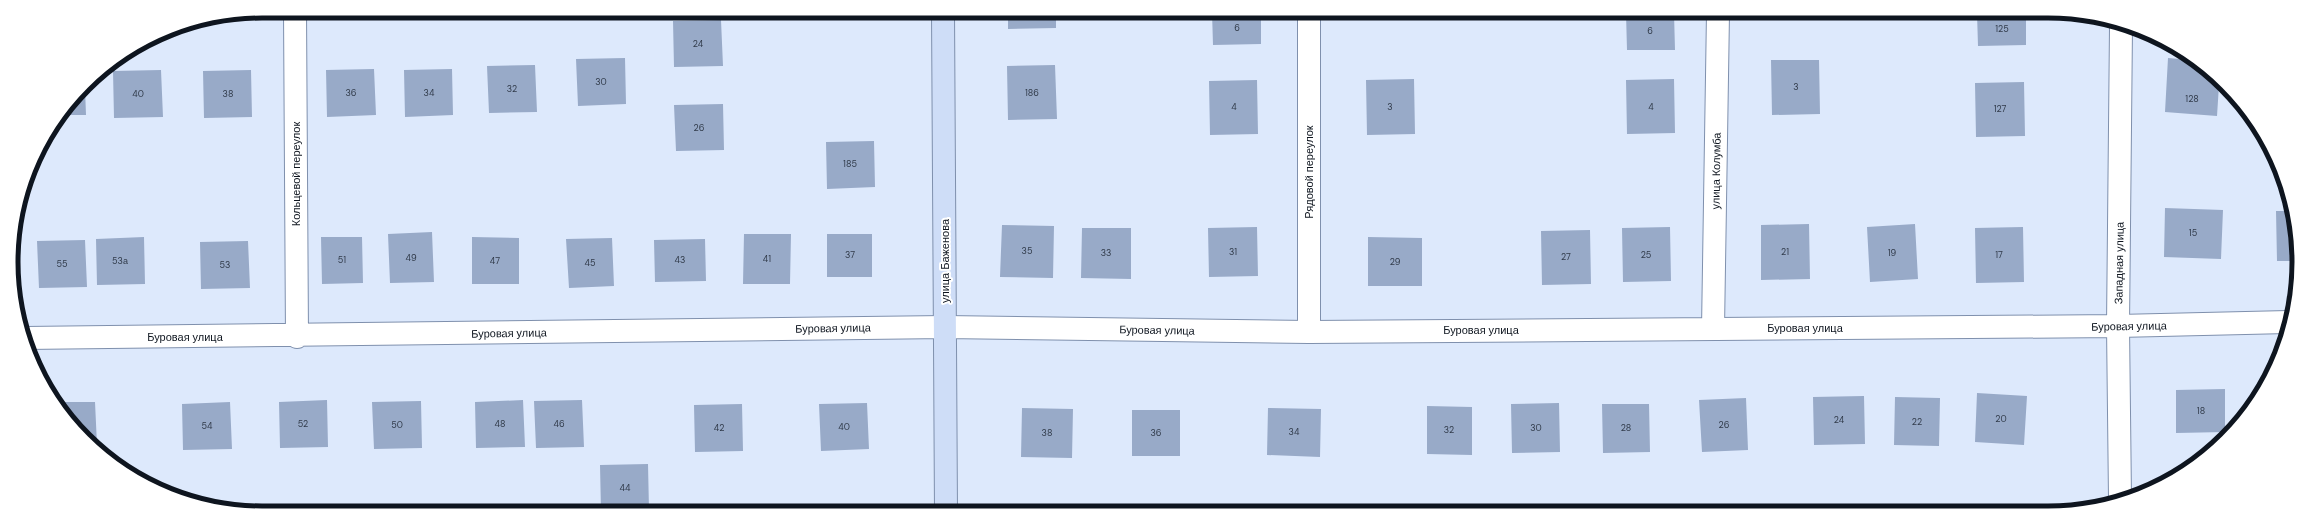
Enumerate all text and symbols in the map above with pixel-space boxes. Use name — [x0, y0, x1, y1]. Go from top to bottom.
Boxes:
house number: 6 — [1234, 22, 1240, 34]
house number: 125 — [1995, 23, 2009, 35]
house number: 6 — [1647, 25, 1653, 37]
house number: 24 — [693, 38, 704, 50]
house number: 30 — [595, 76, 607, 88]
house number: 3 — [1793, 81, 1799, 93]
house number: 32 — [507, 83, 517, 95]
house number: 36 — [346, 87, 357, 99]
house number: 34 — [424, 87, 435, 99]
house number: 186 — [1025, 87, 1039, 99]
house number: 40 — [132, 88, 144, 100]
house number: 38 — [223, 88, 233, 100]
house number: 128 — [2185, 93, 2199, 105]
house number: 4 — [1231, 101, 1237, 113]
house number: 3 — [1387, 101, 1393, 113]
house number: 4 — [1648, 101, 1654, 113]
house number: 127 — [1994, 103, 2007, 115]
street label: Кольцевой переулок — [289, 122, 303, 226]
house number: 26 — [694, 122, 705, 134]
street label: Рядовой переулок — [1302, 125, 1316, 219]
street label: улица Колумба — [1708, 132, 1724, 210]
house number: 185 — [843, 158, 857, 170]
street label: улица Баженова — [938, 218, 952, 303]
street label: Западная улица — [2111, 221, 2127, 304]
house number: 15 — [2189, 227, 2197, 239]
house number: 35 — [1022, 245, 1032, 257]
house number: 31 — [1229, 246, 1237, 258]
house number: 21 — [1781, 246, 1789, 258]
house number: 33 — [1101, 247, 1111, 259]
house number: 19 — [1888, 247, 1897, 259]
house number: 37 — [845, 249, 855, 261]
house number: 25 — [1641, 249, 1651, 261]
house number: 17 — [1995, 249, 2003, 261]
house number: 27 — [1561, 251, 1571, 263]
house number: 49 — [405, 252, 417, 264]
house number: 41 — [763, 253, 771, 265]
house number: 51 — [338, 254, 346, 266]
house number: 43 — [675, 254, 685, 266]
house number: 53а — [112, 255, 128, 267]
house number: 47 — [490, 255, 500, 267]
house number: 29 — [1390, 256, 1401, 268]
house number: 45 — [585, 257, 595, 269]
house number: 55 — [57, 258, 67, 270]
house number: 53 — [220, 259, 230, 271]
street label: Буровая улица — [2091, 318, 2168, 334]
street label: Буровая улица — [795, 320, 872, 336]
street label: Буровая улица — [1767, 321, 1844, 335]
street label: Буровая улица — [1119, 322, 1196, 338]
street label: Буровая улица — [1443, 323, 1520, 337]
street label: Буровая улица — [471, 325, 548, 341]
street label: Буровая улица — [147, 330, 224, 344]
house number: 18 — [2197, 405, 2205, 417]
house number: 20 — [1995, 413, 2007, 425]
house number: 24 — [1834, 414, 1845, 426]
house number: 22 — [1912, 416, 1922, 428]
house number: 52 — [298, 418, 308, 430]
house number: 48 — [495, 418, 505, 430]
house number: 46 — [553, 418, 565, 430]
house number: 50 — [391, 419, 403, 431]
house number: 26 — [1719, 419, 1730, 431]
house number: 54 — [202, 420, 213, 432]
house number: 40 — [838, 421, 850, 433]
house number: 42 — [714, 422, 724, 434]
house number: 30 — [1530, 422, 1542, 434]
house number: 28 — [1621, 422, 1631, 434]
house number: 32 — [1444, 424, 1454, 436]
house number: 34 — [1289, 426, 1300, 438]
house number: 38 — [1042, 427, 1052, 439]
house number: 36 — [1151, 427, 1162, 439]
house number: 44 — [620, 482, 631, 494]

